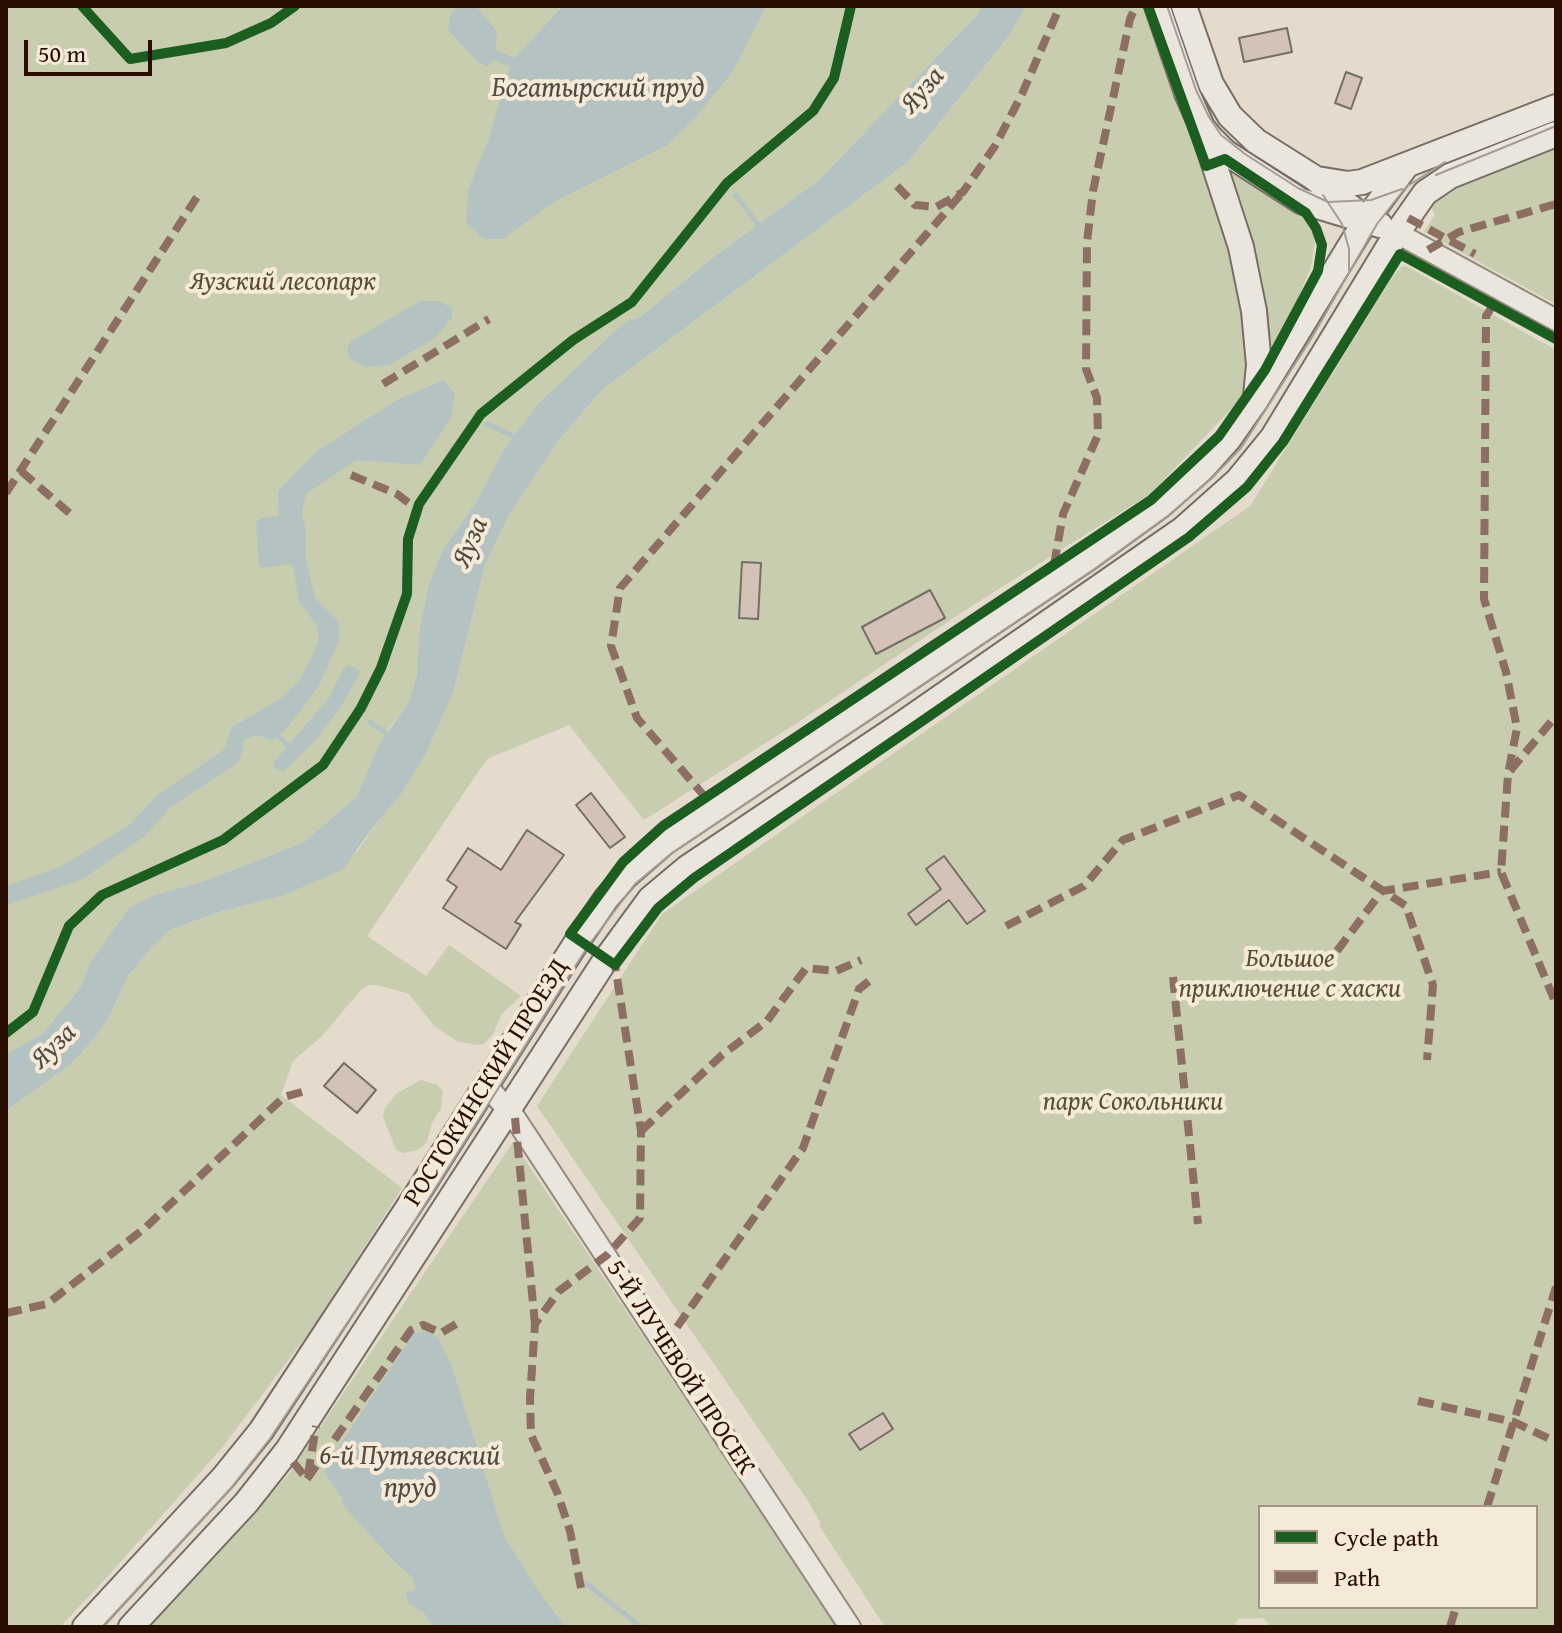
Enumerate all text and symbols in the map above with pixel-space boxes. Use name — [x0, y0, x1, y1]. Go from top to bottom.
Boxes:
scale bar — [28, 24, 156, 74]
text: 50 m — [38, 36, 86, 71]
water label: Яуза — [894, 61, 952, 121]
water label: Богатырский пруд — [492, 72, 704, 106]
park label: Яузский лесопарк — [190, 266, 376, 298]
water label: Яуза — [446, 513, 496, 573]
park label: Большое приключение с хаски — [1179, 943, 1401, 1004]
street label: РОСТОКИНСКИЙ ПРОЕЗД — [398, 954, 576, 1212]
water label: Яуза — [24, 1017, 84, 1077]
park label: парк Сокольники — [1043, 1086, 1223, 1118]
street label: 5-Й ЛУЧЕВОЙ ПРОСЕК — [599, 1255, 761, 1481]
water label: 6-й Путяевский пруд — [319, 1440, 501, 1506]
legend — [1258, 1505, 1538, 1609]
text: Cycle path — [1334, 1520, 1439, 1555]
text: Path — [1334, 1560, 1380, 1595]

